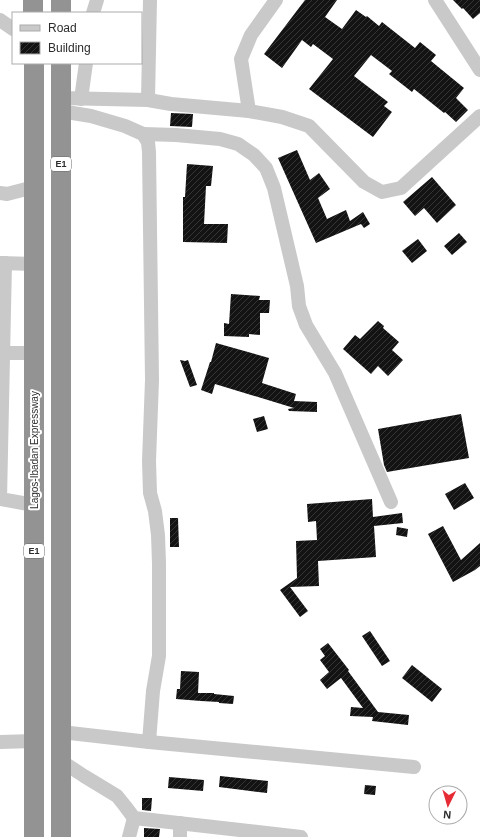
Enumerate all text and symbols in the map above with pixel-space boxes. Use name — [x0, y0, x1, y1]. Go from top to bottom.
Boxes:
legend — [12, 12, 142, 64]
text: Road — [48, 21, 77, 35]
text: Building — [48, 41, 91, 55]
road number: E1 — [51, 157, 71, 171]
street label: Lagos-Ibadan Expressway — [29, 391, 40, 509]
road number: E1 — [24, 544, 44, 558]
north arrow — [428, 785, 468, 825]
text: N — [443, 809, 452, 821]

